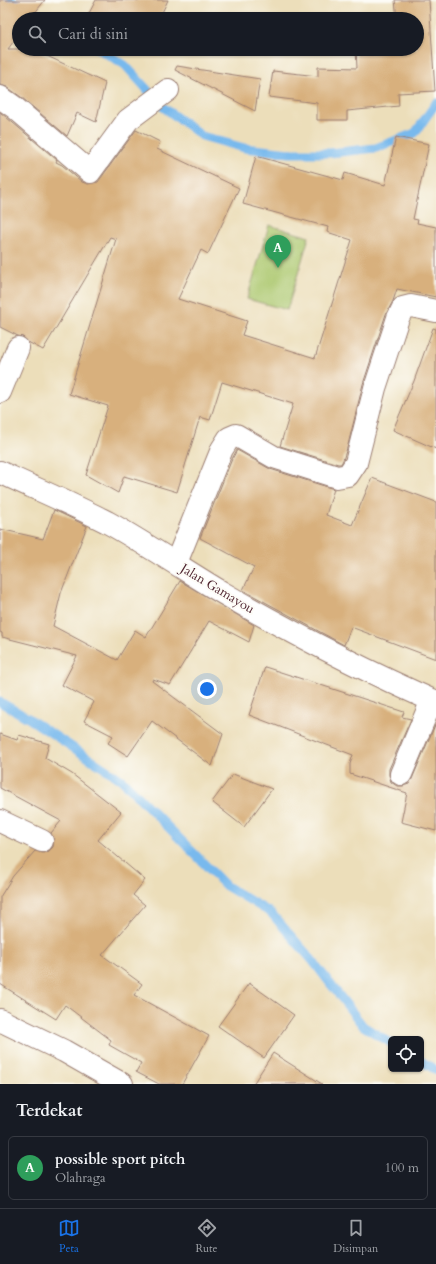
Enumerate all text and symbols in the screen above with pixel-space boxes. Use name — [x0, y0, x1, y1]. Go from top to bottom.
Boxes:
search box — [12, 12, 424, 56]
icon: search — [26, 23, 48, 45]
text: Cari di sini — [58, 24, 128, 44]
pin: A — [265, 235, 291, 268]
street label: Jalan Gamayou — [175, 559, 258, 618]
your location — [197, 679, 217, 699]
map controls — [388, 1036, 424, 1072]
button: locate — [388, 1036, 424, 1072]
text: Terdekat — [16, 1099, 82, 1122]
text: possible sport pitch — [55, 1149, 185, 1169]
text: A — [25, 1159, 35, 1177]
text: 100 m — [385, 1159, 419, 1177]
text: Olahraga — [55, 1169, 106, 1187]
tab: Peta — [58, 1217, 80, 1256]
tab: Rute — [195, 1217, 218, 1256]
tab: Disimpan — [333, 1217, 378, 1256]

